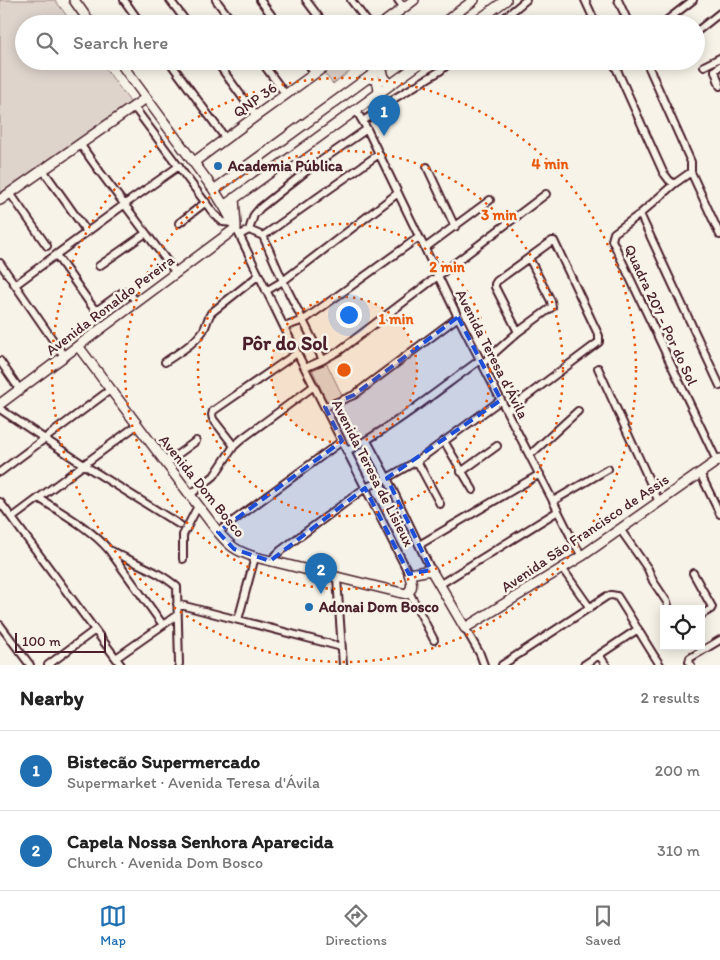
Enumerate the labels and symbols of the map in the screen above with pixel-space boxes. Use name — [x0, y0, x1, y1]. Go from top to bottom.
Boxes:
street label: QNP 36 — [230, 78, 280, 122]
pin: 1 — [368, 95, 400, 136]
text: 4 min — [532, 155, 569, 173]
place label: Academia Pública — [227, 157, 343, 175]
marker: Academia Pública — [212, 160, 224, 172]
text: 3 min — [481, 206, 518, 224]
street label: Quadra 207 - Por do Sol — [620, 242, 702, 389]
street label: Avenida Ronaldo Pereira — [42, 251, 178, 359]
text: 2 min — [429, 258, 466, 276]
street label: Avenida Teresa d'Ávila — [452, 286, 533, 422]
your location — [336, 302, 362, 328]
text: 1 min — [379, 310, 414, 328]
district label: Pôr do Sol — [242, 331, 328, 355]
centre of rings — [335, 361, 353, 379]
street label: Avenida Teresa de Lisieux — [328, 396, 418, 550]
street label: Avenida Dom Bosco — [155, 431, 249, 541]
street label: Avenida São Francisco de Assis — [498, 470, 673, 596]
pin: 2 — [305, 553, 337, 594]
place label: Adonai Dom Bosco — [318, 598, 439, 616]
marker: Adonai Dom Bosco — [303, 601, 315, 613]
scale bar — [15, 630, 106, 653]

